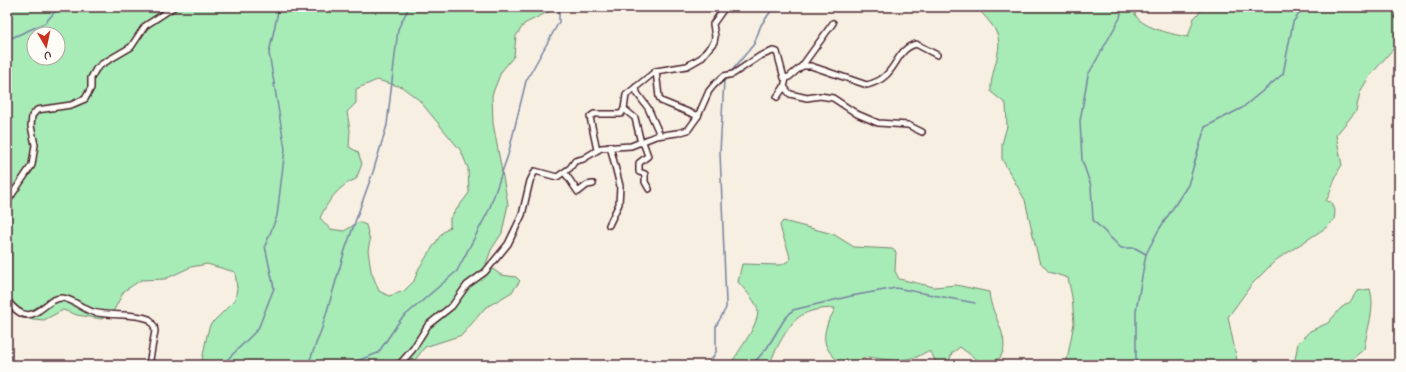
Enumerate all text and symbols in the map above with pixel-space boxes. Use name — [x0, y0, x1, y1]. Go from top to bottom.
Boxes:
north arrow — [26, 26, 66, 66]
text: U — [43, 47, 52, 62]

